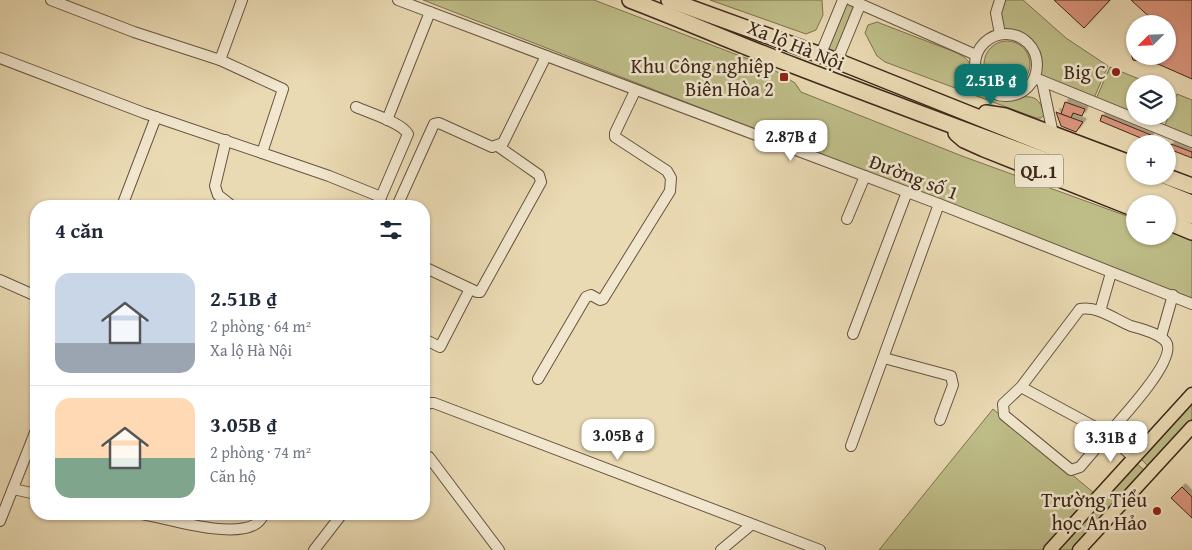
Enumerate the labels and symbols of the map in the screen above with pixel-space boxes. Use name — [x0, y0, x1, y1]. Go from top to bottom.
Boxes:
street label: Xa lộ Hà Nội — [743, 12, 849, 77]
north arrow — [1126, 15, 1176, 65]
place label: Khu Công nghiệp Biên Hòa 2 — [631, 51, 774, 103]
place label: Big C — [1064, 57, 1106, 86]
pin: 2.51B ₫ — [945, 64, 1037, 106]
marker: Big C — [1110, 66, 1122, 78]
marker: Khu Công nghiệp Biên Hòa 2 — [778, 71, 790, 83]
pin: 2.87B ₫ — [745, 120, 837, 162]
street label: Đường số 1 — [865, 146, 963, 207]
road number: QL.1 — [1015, 154, 1063, 188]
pin: 3.05B ₫ — [572, 418, 664, 461]
pin: 3.31B ₫ — [1065, 420, 1157, 463]
place label: Trường Tiểu học An Hảo — [1041, 485, 1147, 537]
marker: Trường Tiểu học An Hảo — [1151, 505, 1163, 517]

